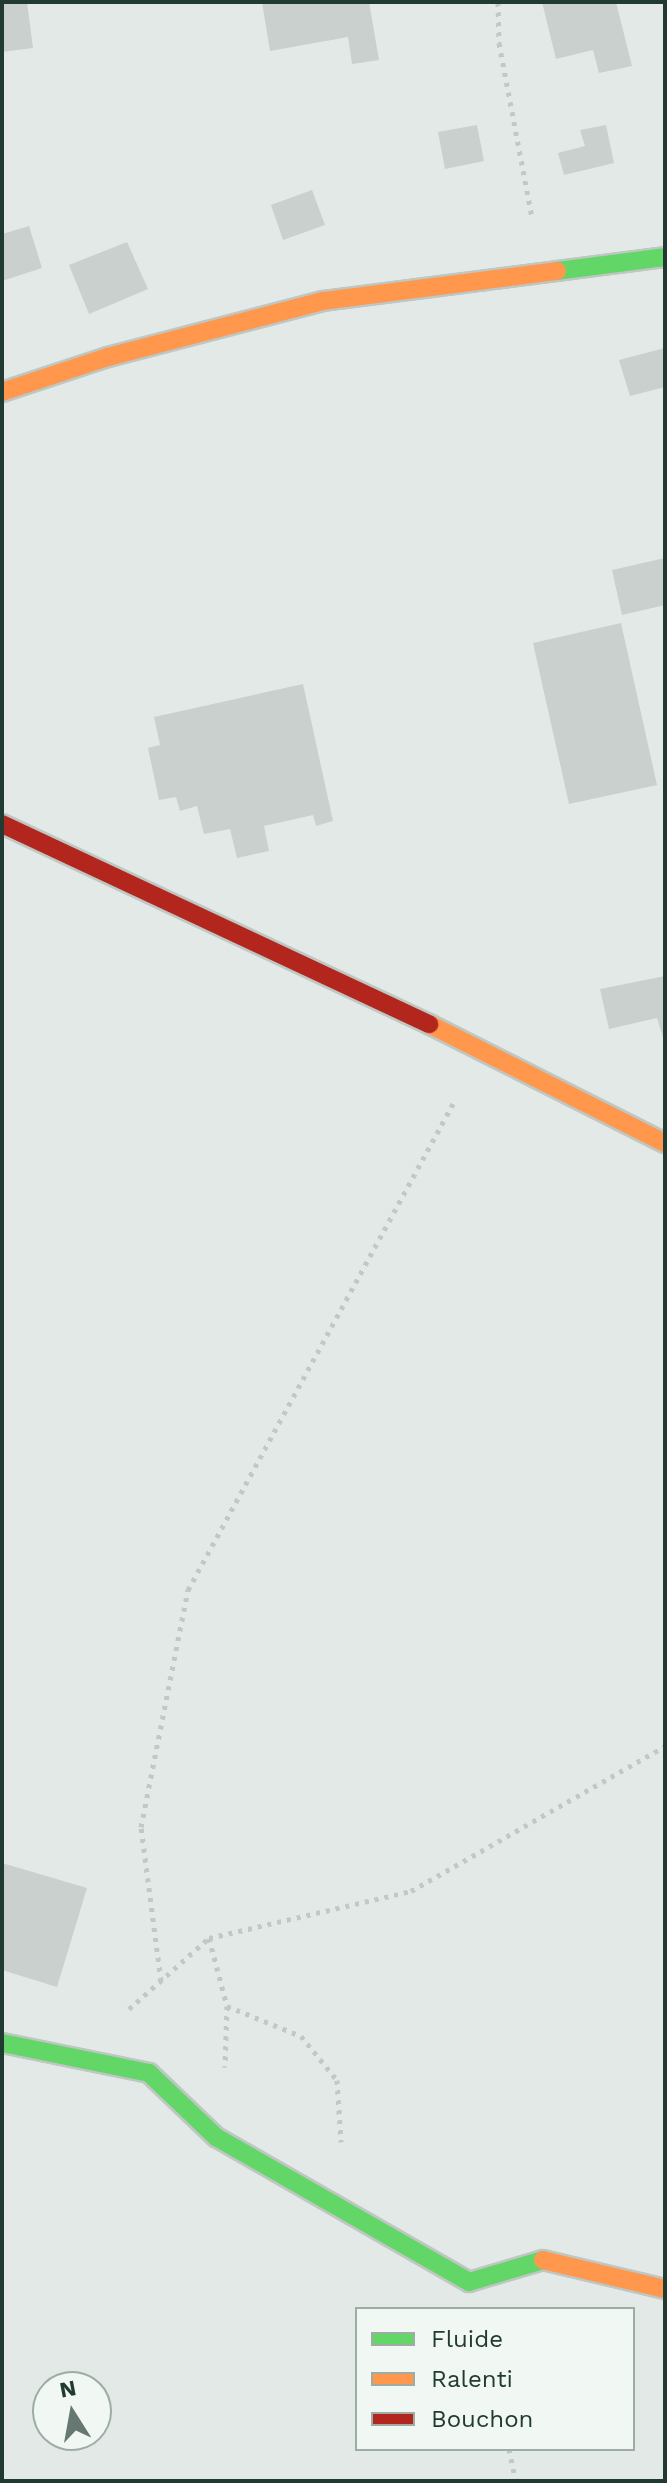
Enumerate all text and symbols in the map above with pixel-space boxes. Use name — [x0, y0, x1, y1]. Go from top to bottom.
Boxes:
legend — [355, 2307, 635, 2451]
text: Fluide — [431, 2325, 503, 2353]
text: Ralenti — [431, 2365, 513, 2393]
north arrow — [32, 2371, 112, 2451]
text: N — [57, 2375, 78, 2403]
text: Bouchon — [431, 2405, 533, 2433]

